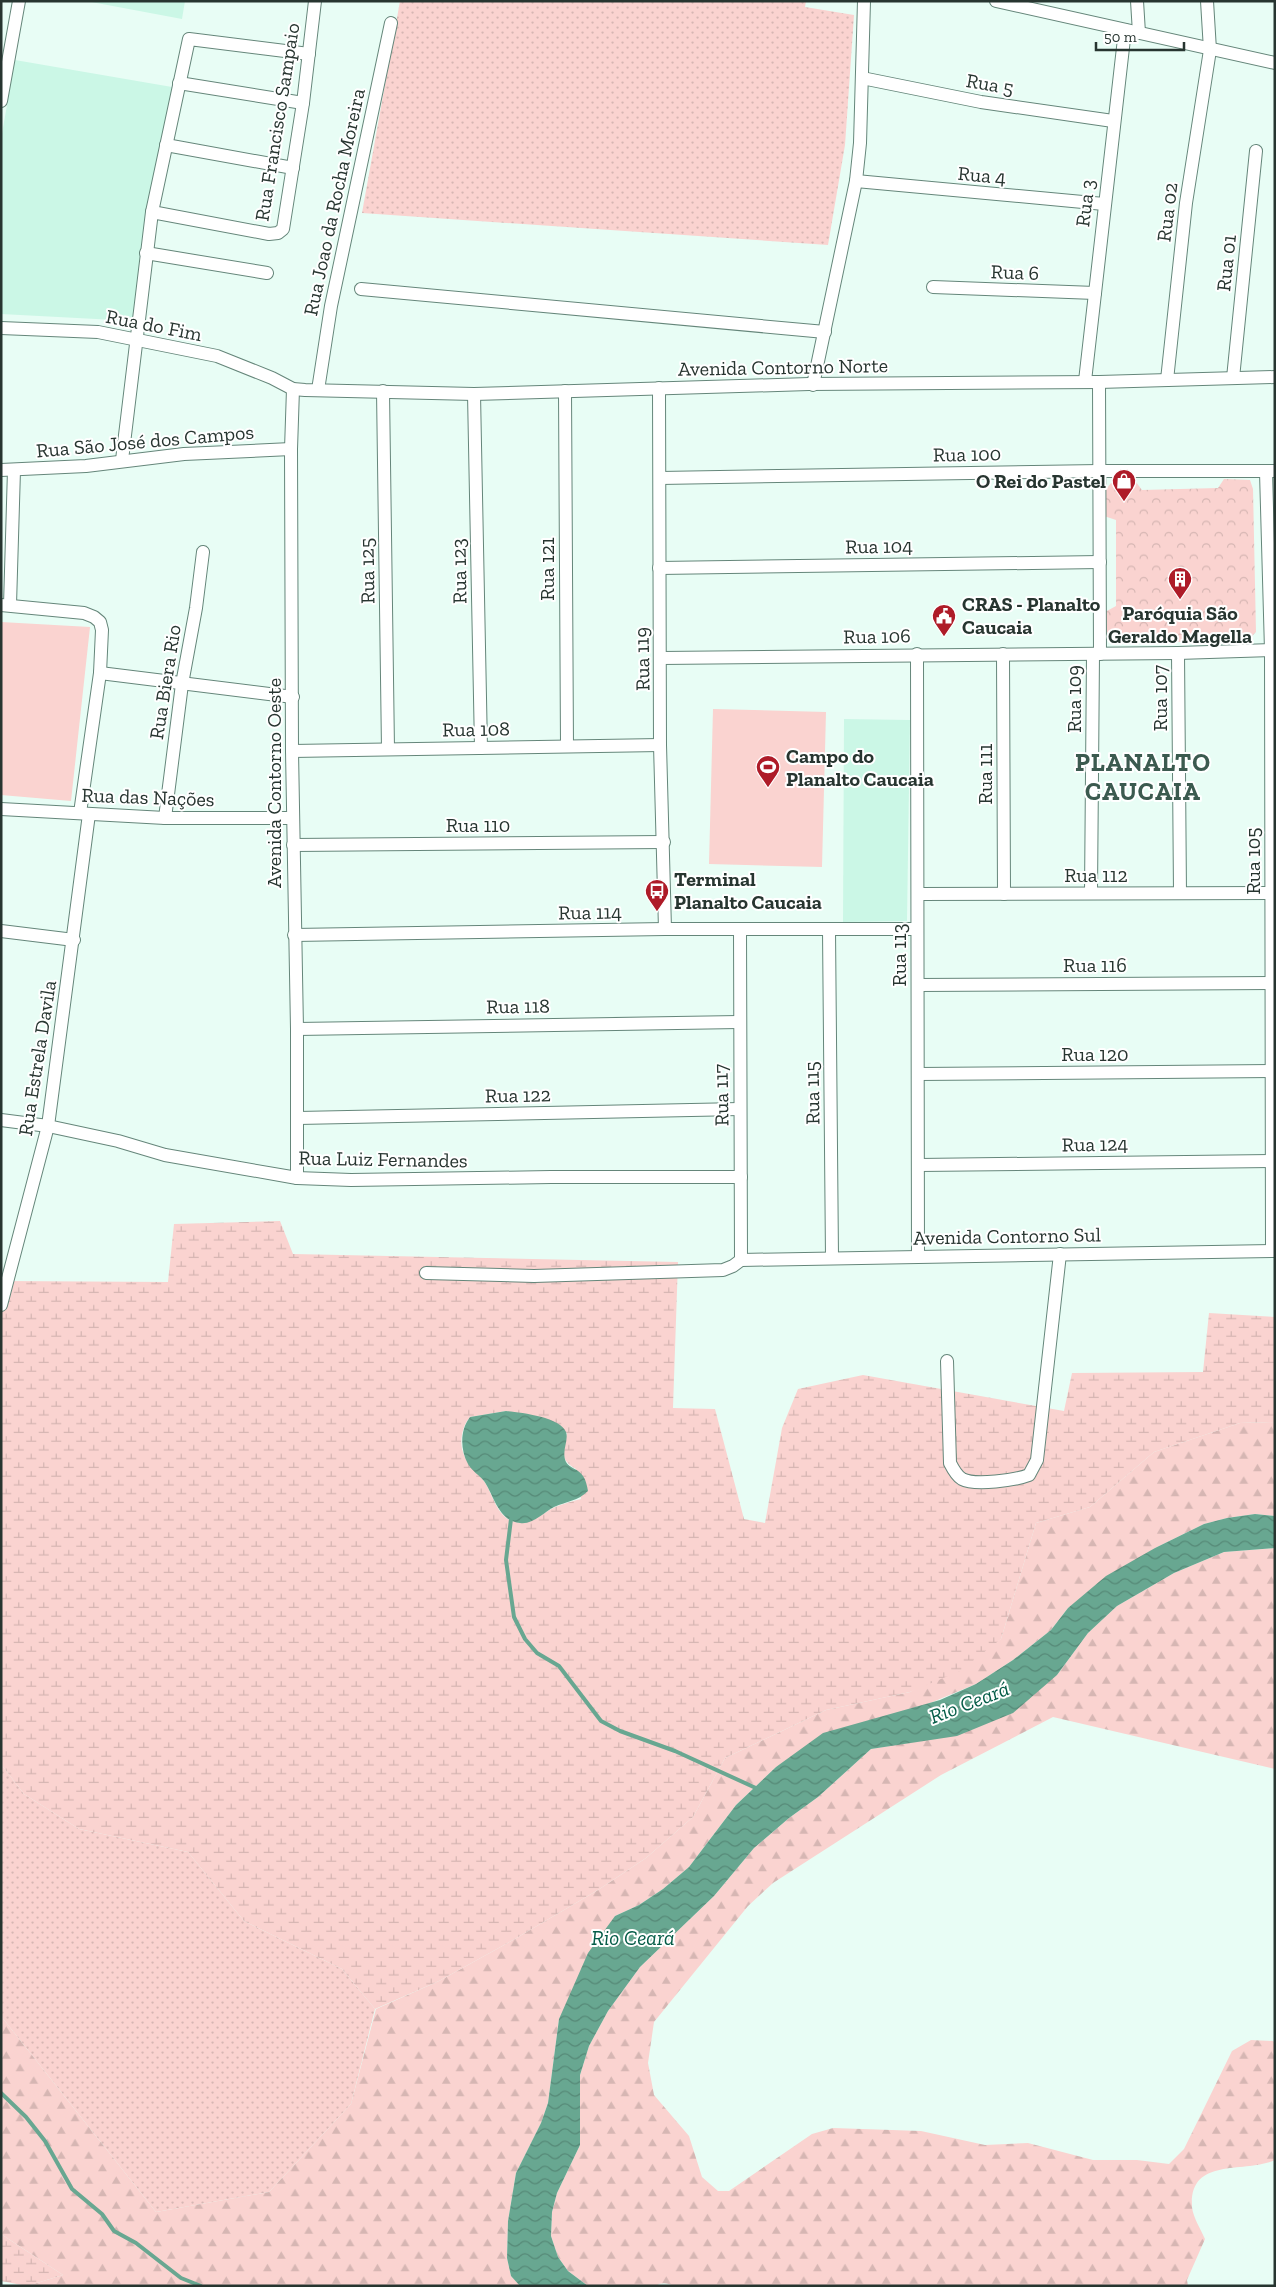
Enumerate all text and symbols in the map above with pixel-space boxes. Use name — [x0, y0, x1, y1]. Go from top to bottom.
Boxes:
scale bar — [1096, 20, 1184, 52]
street label: Rua Francisco Sampaio — [249, 21, 305, 223]
text: 50 m — [1104, 28, 1137, 46]
street label: Rua 5 — [964, 68, 1016, 100]
street label: Rua Joao da Rocha Moreira — [298, 86, 370, 318]
street label: Rua 4 — [957, 161, 1007, 189]
street label: Rua 3 — [1070, 178, 1100, 228]
street label: Rua 02 — [1151, 181, 1183, 243]
street label: Rua 01 — [1211, 233, 1241, 293]
street label: Rua 6 — [990, 259, 1040, 285]
street label: Rua do Fim — [104, 304, 205, 346]
street label: Avenida Contorno Norte — [678, 353, 888, 381]
street label: Rua São José dos Campos — [35, 420, 255, 462]
street label: Rua 100 — [933, 441, 1001, 467]
shop icon: O Rei do Pastel — [1111, 468, 1137, 502]
place label: O Rei do Pastel — [976, 469, 1106, 493]
street label: Rua 104 — [845, 533, 913, 559]
street label: Rua 121 — [535, 537, 559, 601]
street label: Rua 125 — [354, 538, 380, 604]
street label: Rua 123 — [446, 538, 472, 604]
building icon: Paróquia São Geraldo Magella — [1167, 566, 1193, 600]
place label: CRAS - Planalto Caucaia — [962, 592, 1101, 639]
place label: Paróquia São Geraldo Magella — [1108, 601, 1252, 648]
public building icon: CRAS - Planalto Caucaia — [931, 603, 957, 637]
street label: Rua Biera Rio — [144, 623, 186, 741]
street label: Rua 106 — [843, 623, 911, 649]
street label: Rua 119 — [629, 627, 655, 691]
street label: Rua 107 — [1148, 664, 1172, 731]
street label: Rua 109 — [1062, 665, 1086, 733]
street label: Avenida Contorno Oeste — [262, 678, 286, 888]
street label: Rua 108 — [442, 716, 510, 742]
street label: Rua 111 — [973, 743, 997, 804]
place label: Campo do Planalto Caucaia — [786, 744, 934, 791]
district label: PLANALTO CAUCAIA — [1075, 747, 1211, 806]
sports icon: Campo do Planalto Caucaia — [755, 754, 781, 788]
street label: Rua das Nações — [81, 783, 215, 811]
street label: Rua 110 — [446, 813, 510, 837]
street label: Rua 105 — [1241, 827, 1265, 895]
street label: Rua 112 — [1064, 863, 1128, 887]
place label: Terminal Planalto Caucaia — [674, 867, 822, 914]
bus stop icon: Terminal Planalto Caucaia — [644, 878, 670, 912]
street label: Rua 114 — [558, 899, 622, 925]
street label: Rua 113 — [887, 924, 911, 986]
street label: Rua 116 — [1063, 953, 1127, 977]
street label: Rua Estrela Davila — [13, 978, 61, 1137]
street label: Rua 118 — [486, 993, 550, 1019]
street label: Rua 120 — [1061, 1042, 1129, 1066]
street label: Rua 115 — [799, 1061, 825, 1125]
street label: Rua 117 — [708, 1063, 734, 1126]
street label: Rua 122 — [485, 1082, 551, 1108]
street label: Rua 124 — [1062, 1131, 1129, 1157]
street label: Rua Luiz Fernandes — [298, 1146, 468, 1172]
street label: Avenida Contorno Sul — [913, 1222, 1101, 1250]
water label: Rio Ceará — [926, 1675, 1012, 1729]
water label: Rio Ceará — [591, 1925, 675, 1950]

